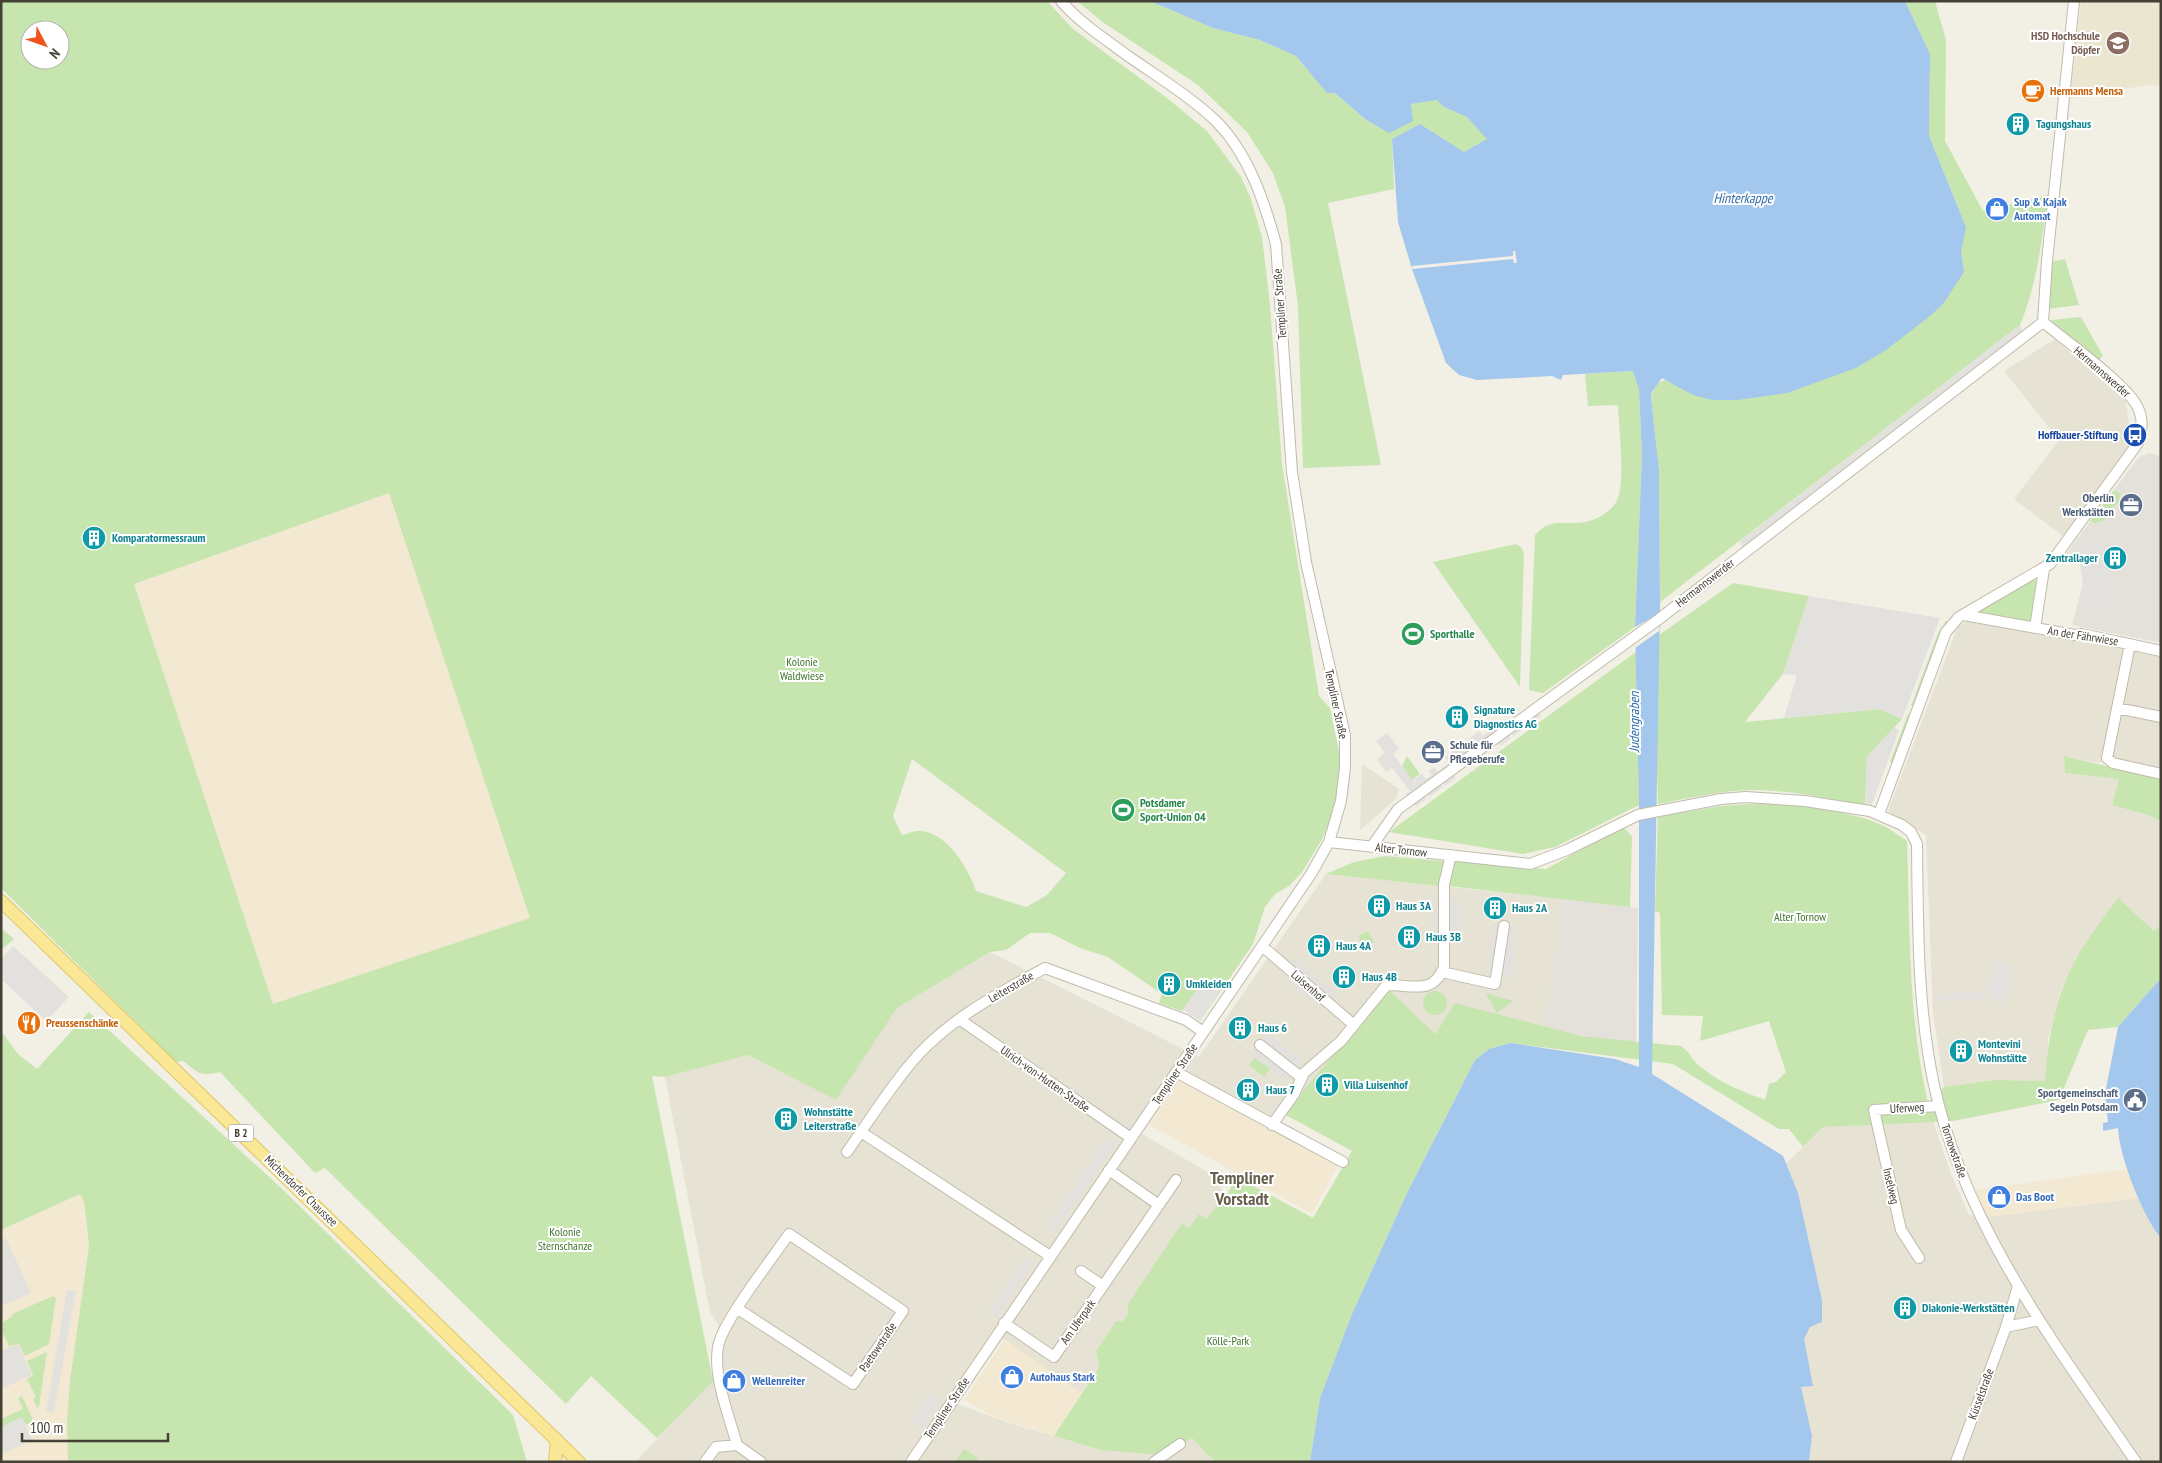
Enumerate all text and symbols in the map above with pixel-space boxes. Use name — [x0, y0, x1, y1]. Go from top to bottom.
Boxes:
north arrow — [20, 20, 70, 70]
place label: HSD Hochschule Döpfer — [2031, 28, 2100, 57]
school or university icon: HSD Hochschule Döpfer — [2105, 30, 2131, 56]
text: N — [46, 45, 64, 62]
cafe icon: Hermanns Mensa — [2020, 78, 2046, 104]
place label: Hermanns Mensa — [2050, 83, 2123, 98]
building icon: Tagungshaus — [2005, 111, 2031, 137]
place label: Tagungshaus — [2036, 116, 2091, 131]
water label: Hinterkappe — [1713, 189, 1774, 207]
place label: Sup & Kajak Automat — [2013, 194, 2067, 223]
shop icon: Sup & Kajak Automat — [1984, 196, 2010, 222]
street label: Templiner Straße — [1270, 268, 1289, 340]
street label: Hermannswerder — [2071, 343, 2134, 401]
bus stop icon: Hoffbauer-Stiftung — [2122, 422, 2148, 448]
place label: Hoffbauer-Stiftung — [2038, 427, 2118, 442]
place label: Oberlin Werkstätten — [2061, 490, 2114, 519]
office icon: Oberlin Werkstätten — [2118, 492, 2144, 518]
building icon: Komparatormessraum — [81, 525, 107, 551]
place label: Komparatormessraum — [112, 530, 206, 545]
building icon: Zentrallager — [2102, 545, 2128, 571]
place label: Zentrallager — [2046, 550, 2098, 565]
street label: Hermannswerder — [1672, 555, 1738, 610]
sports icon: Sporthalle — [1400, 621, 1426, 647]
street label: An der Fährwiese — [2047, 623, 2120, 649]
place label: Sporthalle — [1430, 626, 1475, 641]
park label: Kolonie Waldwiese — [780, 654, 824, 683]
street label: Templiner Straße — [1322, 668, 1351, 740]
water label: Judengraben — [1625, 691, 1643, 753]
place label: Signature Diagnostics AG — [1474, 702, 1537, 731]
building icon: Signature Diagnostics AG — [1444, 704, 1470, 730]
place label: Schule für Pflegeberufe — [1450, 737, 1505, 766]
office icon: Schule für Pflegeberufe — [1420, 739, 1446, 765]
place label: Potsdamer Sport-Union 04 — [1140, 795, 1206, 824]
sports icon: Potsdamer Sport-Union 04 — [1110, 797, 1136, 823]
street label: Alter Tornow — [1374, 839, 1429, 860]
building icon: Haus 3A — [1366, 893, 1392, 919]
building icon: Haus 2A — [1482, 895, 1508, 921]
place label: Haus 3A — [1396, 898, 1432, 913]
place label: Haus 2A — [1512, 900, 1548, 915]
park label: Alter Tornow — [1774, 909, 1827, 924]
building icon: Haus 3B — [1396, 924, 1422, 950]
place label: Haus 3B — [1426, 929, 1461, 944]
building icon: Haus 4A — [1306, 933, 1332, 959]
place label: Haus 4A — [1336, 938, 1372, 953]
building icon: Haus 4B — [1331, 964, 1357, 990]
street label: Luisenhof — [1288, 967, 1329, 1005]
street label: Leiterstraße — [985, 968, 1036, 1005]
place label: Haus 4B — [1362, 969, 1397, 984]
building icon: Umkleiden — [1156, 971, 1182, 997]
place label: Umkleiden — [1186, 976, 1232, 991]
restaurant icon: Preussenschänke — [16, 1010, 42, 1036]
place label: Preussenschänke — [46, 1015, 118, 1030]
building icon: Haus 6 — [1227, 1015, 1253, 1041]
place label: Haus 6 — [1258, 1020, 1287, 1035]
place label: Montevini Wohnstätte — [1977, 1036, 2027, 1065]
building icon: Montevini Wohnstätte — [1948, 1038, 1974, 1064]
street label: Templiner Straße — [1149, 1040, 1201, 1107]
street label: Ulrich-von-Hutten-Straße — [998, 1042, 1093, 1115]
building icon: Villa Luisenhof — [1314, 1072, 1340, 1098]
building icon: Haus 7 — [1235, 1077, 1261, 1103]
place label: Villa Luisenhof — [1343, 1077, 1408, 1092]
place label: Haus 7 — [1266, 1082, 1295, 1097]
place label: Sportgemeinschaft Segeln Potsdam — [2038, 1085, 2119, 1114]
public building icon: Sportgemeinschaft Segeln Potsdam — [2122, 1087, 2148, 1113]
street label: Uferweg — [1889, 1099, 1925, 1116]
place label: Wohnstätte Leiterstraße — [803, 1104, 856, 1133]
building icon: Wohnstätte Leiterstraße — [773, 1106, 799, 1132]
street label: Tornowstraße — [1938, 1122, 1971, 1180]
road number: B 2 — [228, 1124, 254, 1142]
street label: Michendorfer Chaussee — [262, 1152, 341, 1229]
district label: Templiner Vorstadt — [1210, 1166, 1275, 1210]
street label: Inselweg — [1880, 1166, 1903, 1206]
shop icon: Das Boot — [1986, 1184, 2012, 1210]
place label: Das Boot — [2016, 1189, 2055, 1204]
park label: Kolonie Sternschanze — [538, 1224, 592, 1253]
building icon: Diakonie-Werkstätten — [1892, 1295, 1918, 1321]
street label: Am Uferpark — [1057, 1296, 1099, 1347]
place label: Diakonie-Werkstätten — [1922, 1300, 2015, 1315]
street label: Paetowstraße — [856, 1319, 900, 1374]
park label: Kölle-Park — [1207, 1333, 1250, 1348]
shop icon: Autohaus Stark — [999, 1364, 1025, 1390]
street label: Küsselstraße — [1964, 1366, 1997, 1421]
shop icon: Wellenreiter — [721, 1368, 747, 1394]
place label: Autohaus Stark — [1029, 1369, 1095, 1384]
place label: Wellenreiter — [751, 1373, 806, 1388]
street label: Templiner Straße — [921, 1374, 973, 1441]
scale bar — [22, 1410, 169, 1442]
text: 100 m — [30, 1418, 63, 1437]

